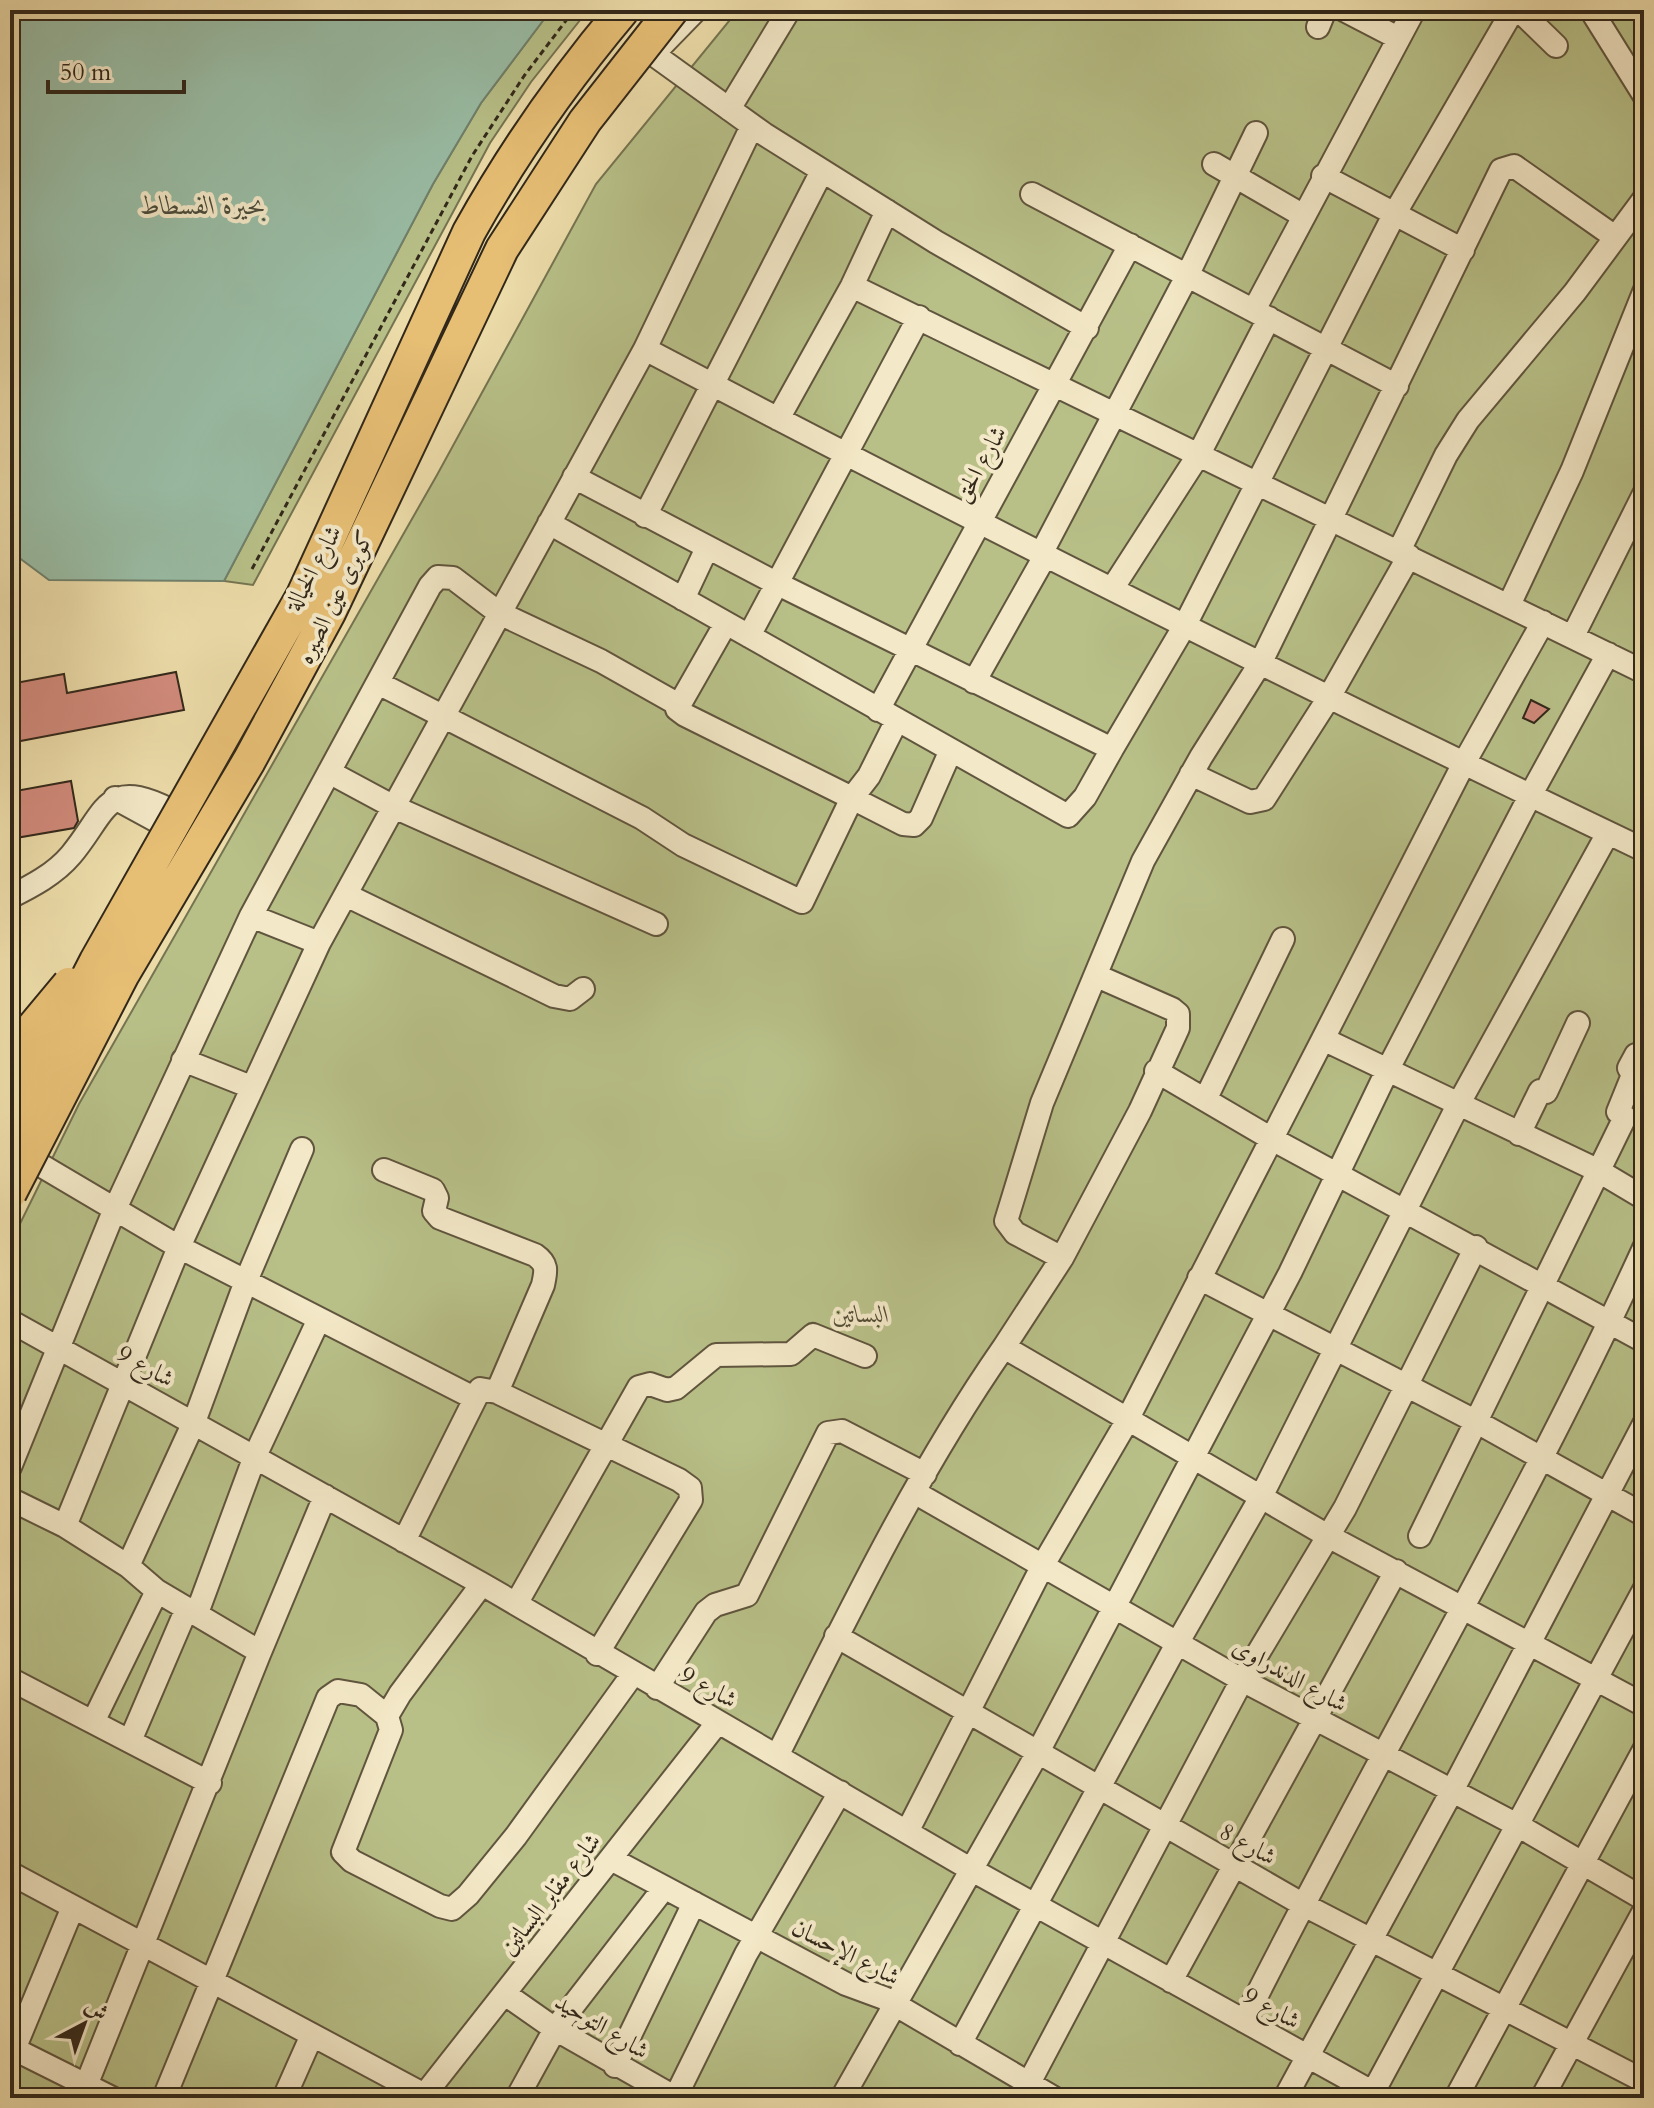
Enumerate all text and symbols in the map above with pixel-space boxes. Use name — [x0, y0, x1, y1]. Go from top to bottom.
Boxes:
scale bar — [48, 44, 184, 94]
text: 50 m — [60, 56, 112, 89]
water label: بحيرة الفسطاط — [140, 188, 266, 223]
street label: شارع الحق — [946, 420, 1018, 510]
street label: شارع الخيالة — [277, 519, 352, 619]
street label: كوبرى عين الصيره — [289, 525, 382, 670]
park label: البساتين — [832, 1298, 890, 1331]
street label: شارع 9 — [110, 1337, 180, 1398]
street label: شارع الدندراوى — [1225, 1630, 1353, 1723]
street label: شارع 9 — [673, 1658, 743, 1719]
street label: شارع 8 — [1212, 1815, 1282, 1876]
street label: شارع مقابر البساتين — [492, 1826, 611, 1964]
street label: شارع الإحسان — [785, 1911, 906, 1996]
street label: شارع 9 — [1236, 1979, 1306, 2040]
north arrow — [44, 1984, 124, 2064]
street label: شارع التوحيد — [547, 1985, 655, 2070]
text: ش — [78, 1991, 115, 2028]

